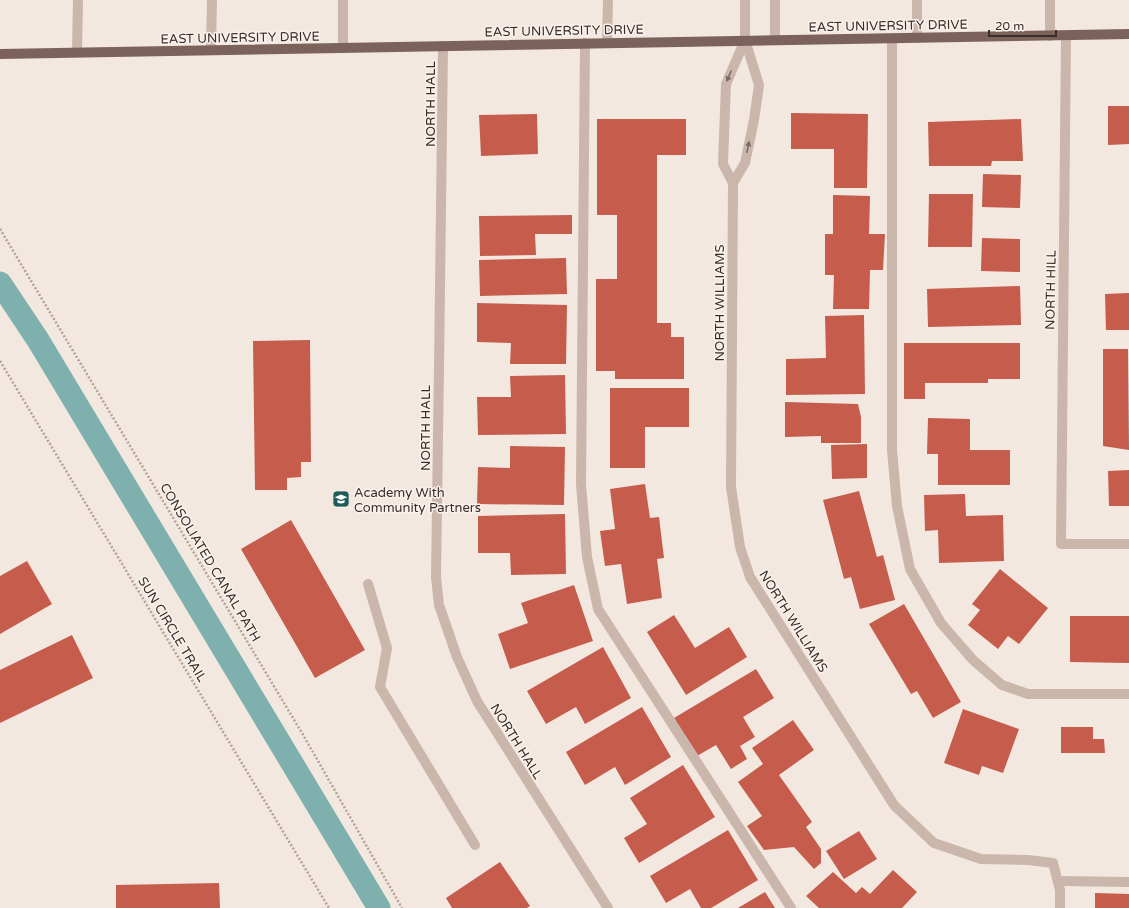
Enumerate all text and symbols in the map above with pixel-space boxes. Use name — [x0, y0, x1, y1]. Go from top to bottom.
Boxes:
scale bar — [989, 12, 1056, 38]
street label: EAST UNIVERSITY DRIVE — [808, 17, 968, 35]
text: 20 m — [995, 19, 1024, 33]
street label: EAST UNIVERSITY DRIVE — [484, 22, 644, 40]
street label: EAST UNIVERSITY DRIVE — [160, 29, 320, 47]
street label: NORTH HALL — [423, 61, 439, 147]
one-way arrow — [726, 71, 732, 83]
one-way arrow — [746, 141, 752, 154]
street label: NORTH WILLIAMS — [712, 244, 728, 362]
street label: NORTH HILL — [1042, 249, 1060, 330]
street label: NORTH HALL — [418, 385, 434, 471]
street label: CONSOLIATED CANAL PATH — [156, 480, 264, 645]
place label: Academy With Community Partners — [354, 485, 481, 516]
school or university icon: Academy With Community Partners — [331, 489, 351, 509]
street label: NORTH WILLIAMS — [755, 568, 831, 675]
street label: SUN CIRCLE TRAIL — [134, 574, 210, 685]
street label: NORTH HALL — [487, 701, 546, 783]

